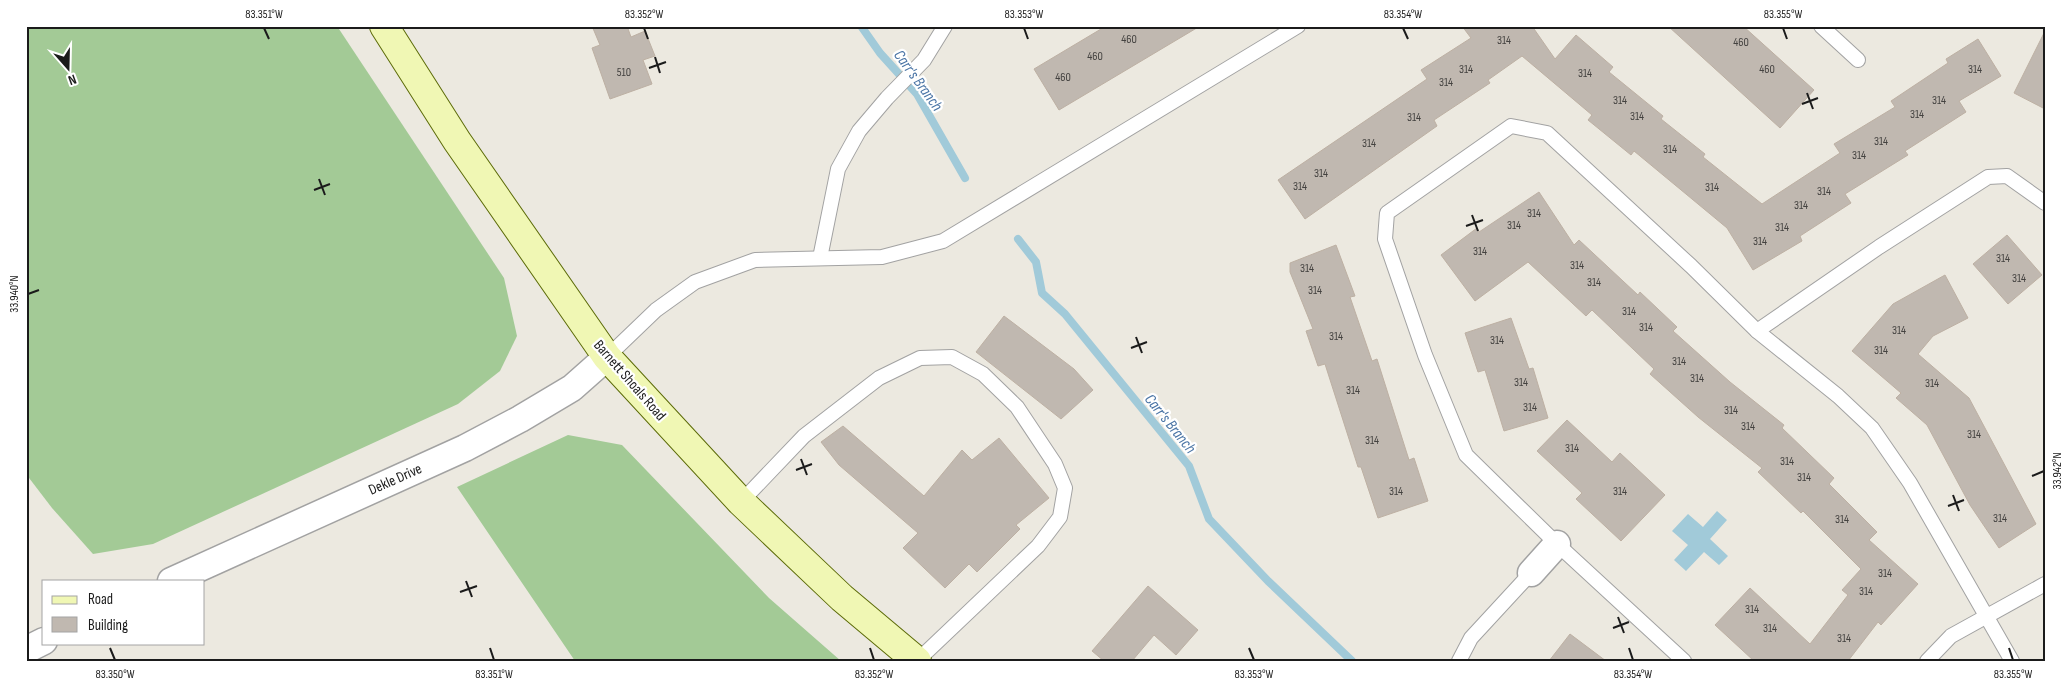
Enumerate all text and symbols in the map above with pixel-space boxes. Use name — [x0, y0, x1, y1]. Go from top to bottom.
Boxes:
text: 83.351°W — [245, 7, 283, 22]
text: 83.352°W — [625, 7, 664, 22]
text: 83.353°W — [1005, 7, 1044, 22]
text: 83.354°W — [1384, 7, 1422, 22]
text: 83.355°W — [1764, 7, 1802, 22]
house number: 460 — [1121, 32, 1137, 47]
house number: 314 — [1497, 33, 1511, 48]
house number: 460 — [1733, 35, 1749, 50]
north arrow — [42, 42, 92, 92]
water label: Carr's Branch — [889, 47, 947, 115]
house number: 460 — [1087, 49, 1103, 64]
house number: 314 — [1459, 62, 1473, 77]
house number: 460 — [1759, 62, 1775, 77]
house number: 314 — [1968, 62, 1982, 77]
house number: 510 — [617, 65, 631, 80]
house number: 314 — [1578, 66, 1592, 81]
text: N — [66, 70, 79, 89]
house number: 460 — [1055, 70, 1071, 85]
house number: 314 — [1439, 75, 1453, 90]
house number: 314 — [1613, 93, 1627, 108]
house number: 314 — [1932, 93, 1946, 108]
house number: 314 — [1910, 107, 1924, 122]
house number: 314 — [1630, 109, 1644, 124]
house number: 314 — [1407, 110, 1421, 125]
house number: 314 — [1874, 134, 1888, 149]
house number: 314 — [1362, 136, 1376, 151]
house number: 314 — [1663, 142, 1677, 157]
house number: 314 — [1852, 148, 1866, 163]
house number: 314 — [1314, 166, 1328, 181]
house number: 314 — [1293, 179, 1307, 194]
house number: 314 — [1705, 180, 1719, 195]
house number: 314 — [1817, 184, 1831, 199]
house number: 314 — [1794, 198, 1808, 213]
house number: 314 — [1527, 206, 1541, 221]
house number: 314 — [1507, 218, 1521, 233]
house number: 314 — [1775, 220, 1789, 235]
house number: 314 — [1753, 234, 1767, 249]
house number: 314 — [1473, 244, 1487, 259]
house number: 314 — [1996, 251, 2010, 266]
house number: 314 — [1570, 258, 1584, 273]
house number: 314 — [1300, 261, 1314, 276]
house number: 314 — [2012, 271, 2026, 286]
text: 33.940°N — [7, 275, 22, 313]
house number: 314 — [1587, 275, 1601, 290]
house number: 314 — [1308, 283, 1322, 298]
house number: 314 — [1622, 304, 1636, 319]
house number: 314 — [1639, 320, 1653, 335]
house number: 314 — [1892, 323, 1906, 338]
house number: 314 — [1329, 329, 1343, 344]
house number: 314 — [1490, 333, 1504, 348]
street label: Barnett Shoals Road — [589, 336, 670, 425]
house number: 314 — [1874, 343, 1888, 358]
house number: 314 — [1672, 354, 1686, 369]
house number: 314 — [1690, 371, 1704, 386]
house number: 314 — [1514, 375, 1528, 390]
house number: 314 — [1925, 376, 1939, 391]
house number: 314 — [1346, 383, 1360, 398]
water label: Carr's Branch — [1140, 390, 1200, 458]
house number: 314 — [1523, 400, 1537, 415]
house number: 314 — [1724, 403, 1738, 418]
house number: 314 — [1741, 419, 1755, 434]
house number: 314 — [1967, 427, 1981, 442]
house number: 314 — [1365, 433, 1379, 448]
house number: 314 — [1565, 441, 1579, 456]
text: 33.942°N — [2050, 452, 2065, 490]
house number: 314 — [1780, 454, 1794, 469]
street label: Dekle Drive — [366, 459, 425, 500]
house number: 314 — [1797, 470, 1811, 485]
house number: 314 — [1389, 484, 1403, 499]
house number: 314 — [1613, 484, 1627, 499]
house number: 314 — [1993, 511, 2007, 526]
house number: 314 — [1835, 512, 1849, 527]
house number: 314 — [1878, 566, 1892, 581]
legend — [42, 580, 205, 644]
house number: 314 — [1859, 584, 1873, 599]
text: Road — [88, 590, 113, 609]
house number: 314 — [1745, 602, 1759, 617]
text: Building — [88, 616, 128, 635]
house number: 314 — [1763, 621, 1777, 636]
house number: 314 — [1837, 631, 1851, 646]
text: 83.350°W — [95, 667, 135, 682]
text: 83.351°W — [475, 667, 513, 682]
text: 83.352°W — [855, 667, 894, 682]
text: 83.353°W — [1235, 667, 1274, 682]
text: 83.354°W — [1614, 667, 1652, 682]
text: 83.355°W — [1994, 667, 2032, 682]

